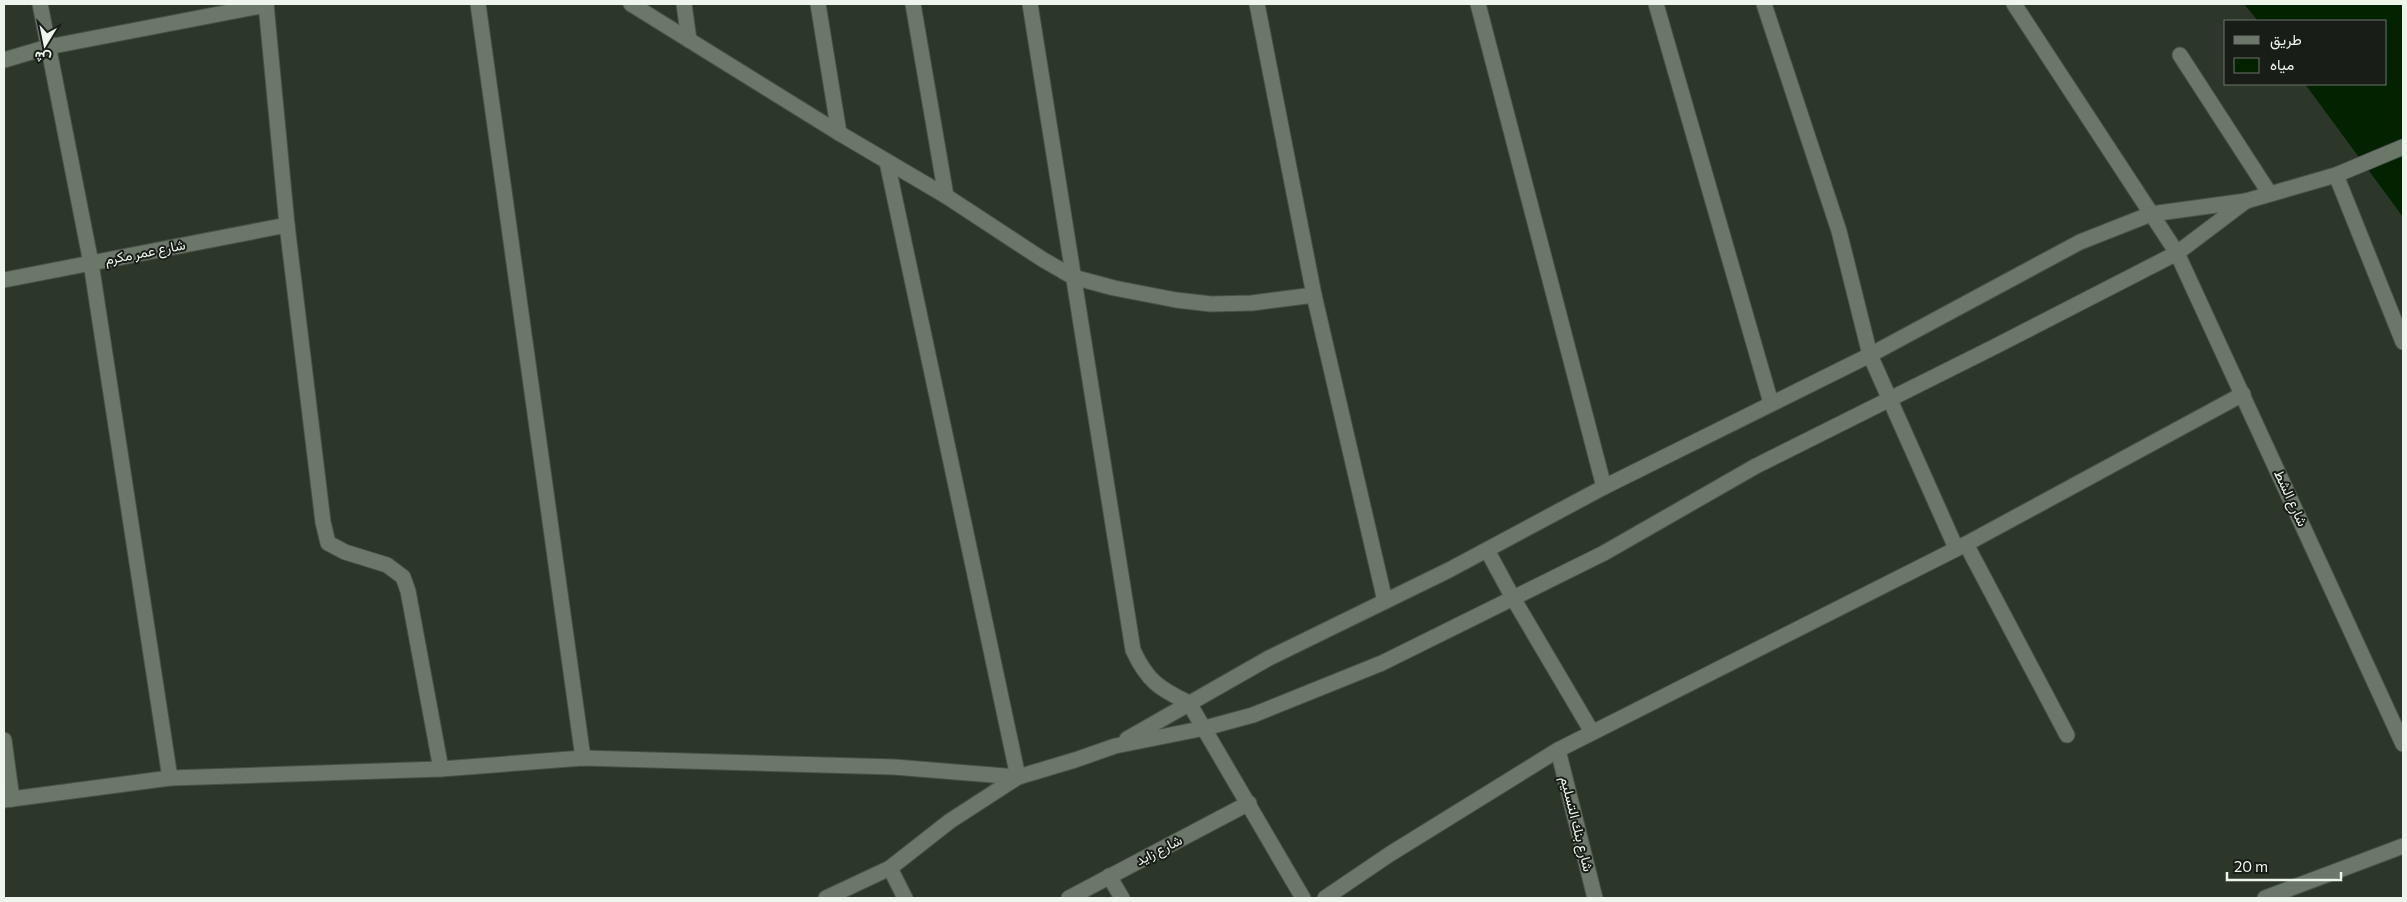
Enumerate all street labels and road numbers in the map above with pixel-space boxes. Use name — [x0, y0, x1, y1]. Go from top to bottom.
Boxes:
street label: شارع عمر مكرم — [103, 235, 187, 271]
street label: شارع الشط — [2268, 467, 2312, 530]
street label: شارع بنك التسليم — [1555, 774, 1598, 874]
street label: شارع زايد — [1133, 831, 1186, 871]

